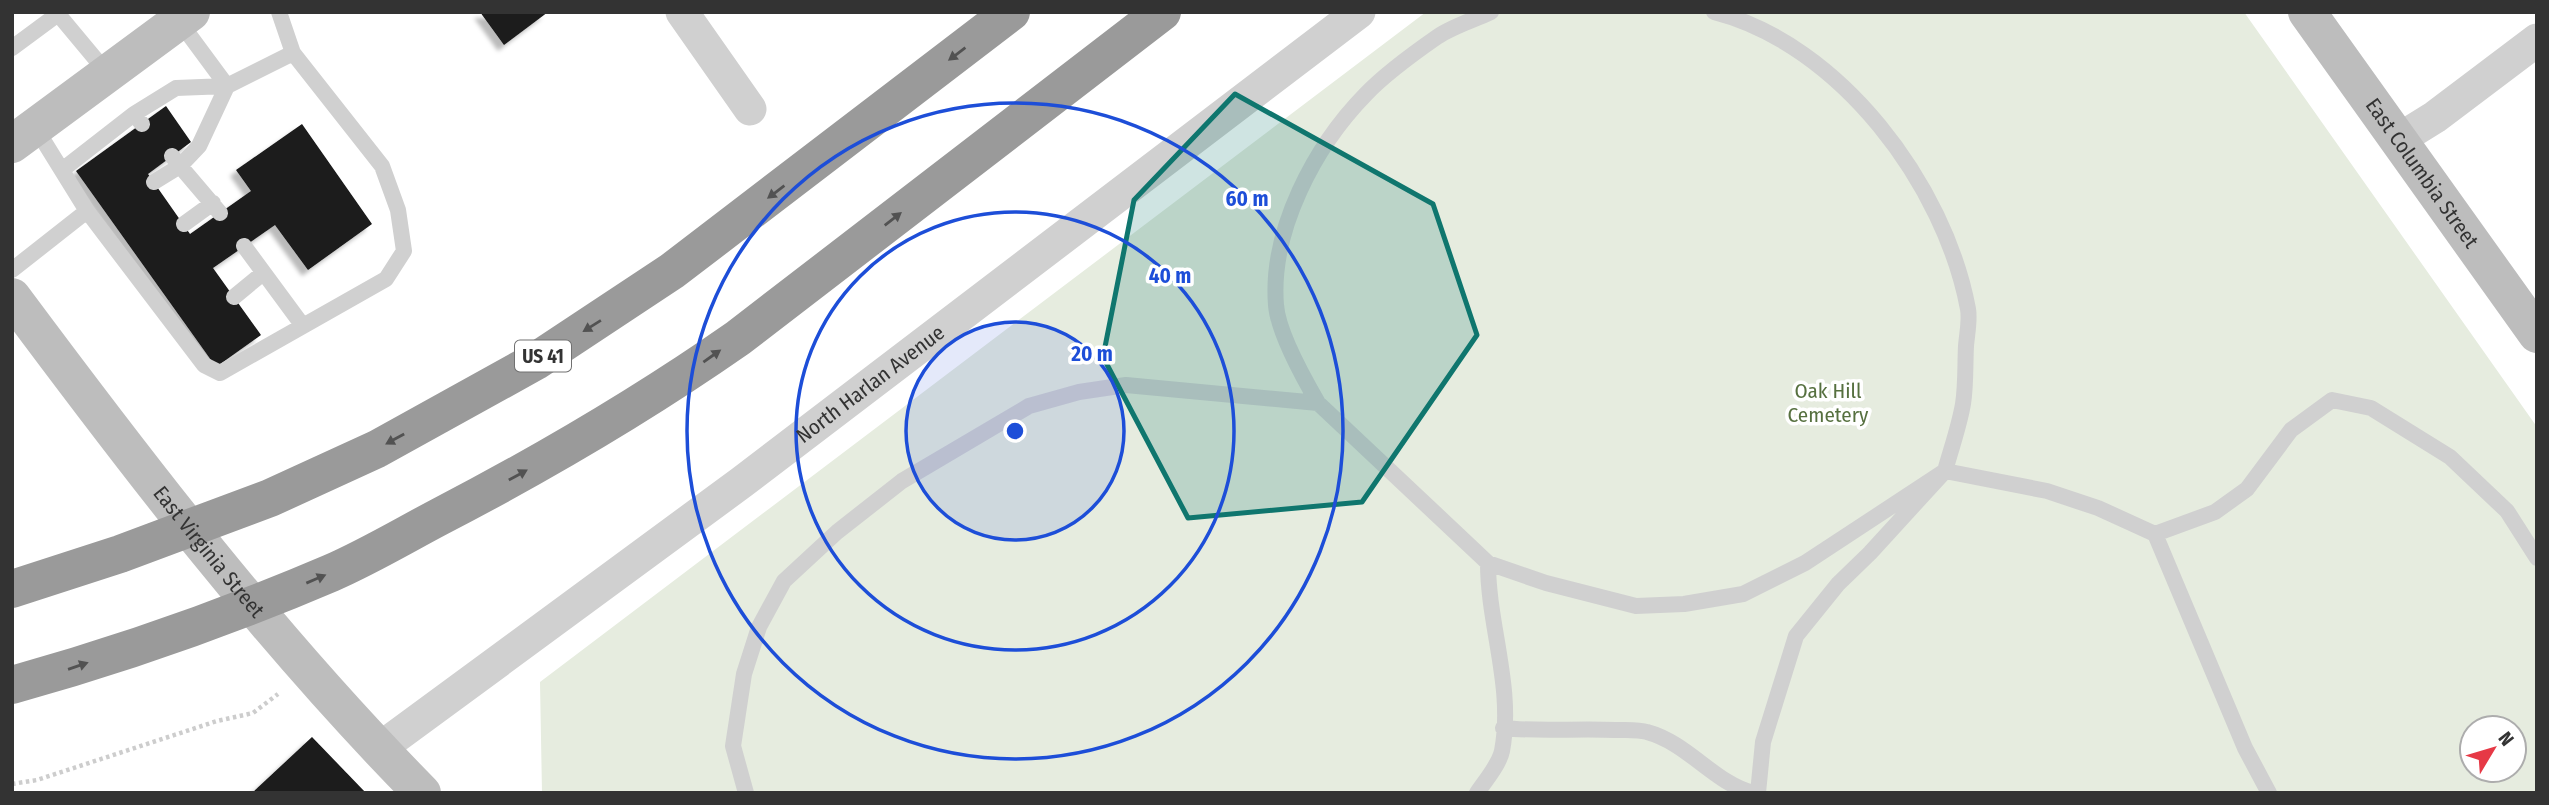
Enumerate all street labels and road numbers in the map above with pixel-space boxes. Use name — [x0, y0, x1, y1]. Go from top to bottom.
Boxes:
street label: East Columbia Street — [2360, 93, 2484, 253]
street label: North Harlan Avenue — [791, 320, 950, 449]
road number: US 41 — [515, 340, 571, 372]
street label: East Virginia Street — [148, 481, 270, 623]

